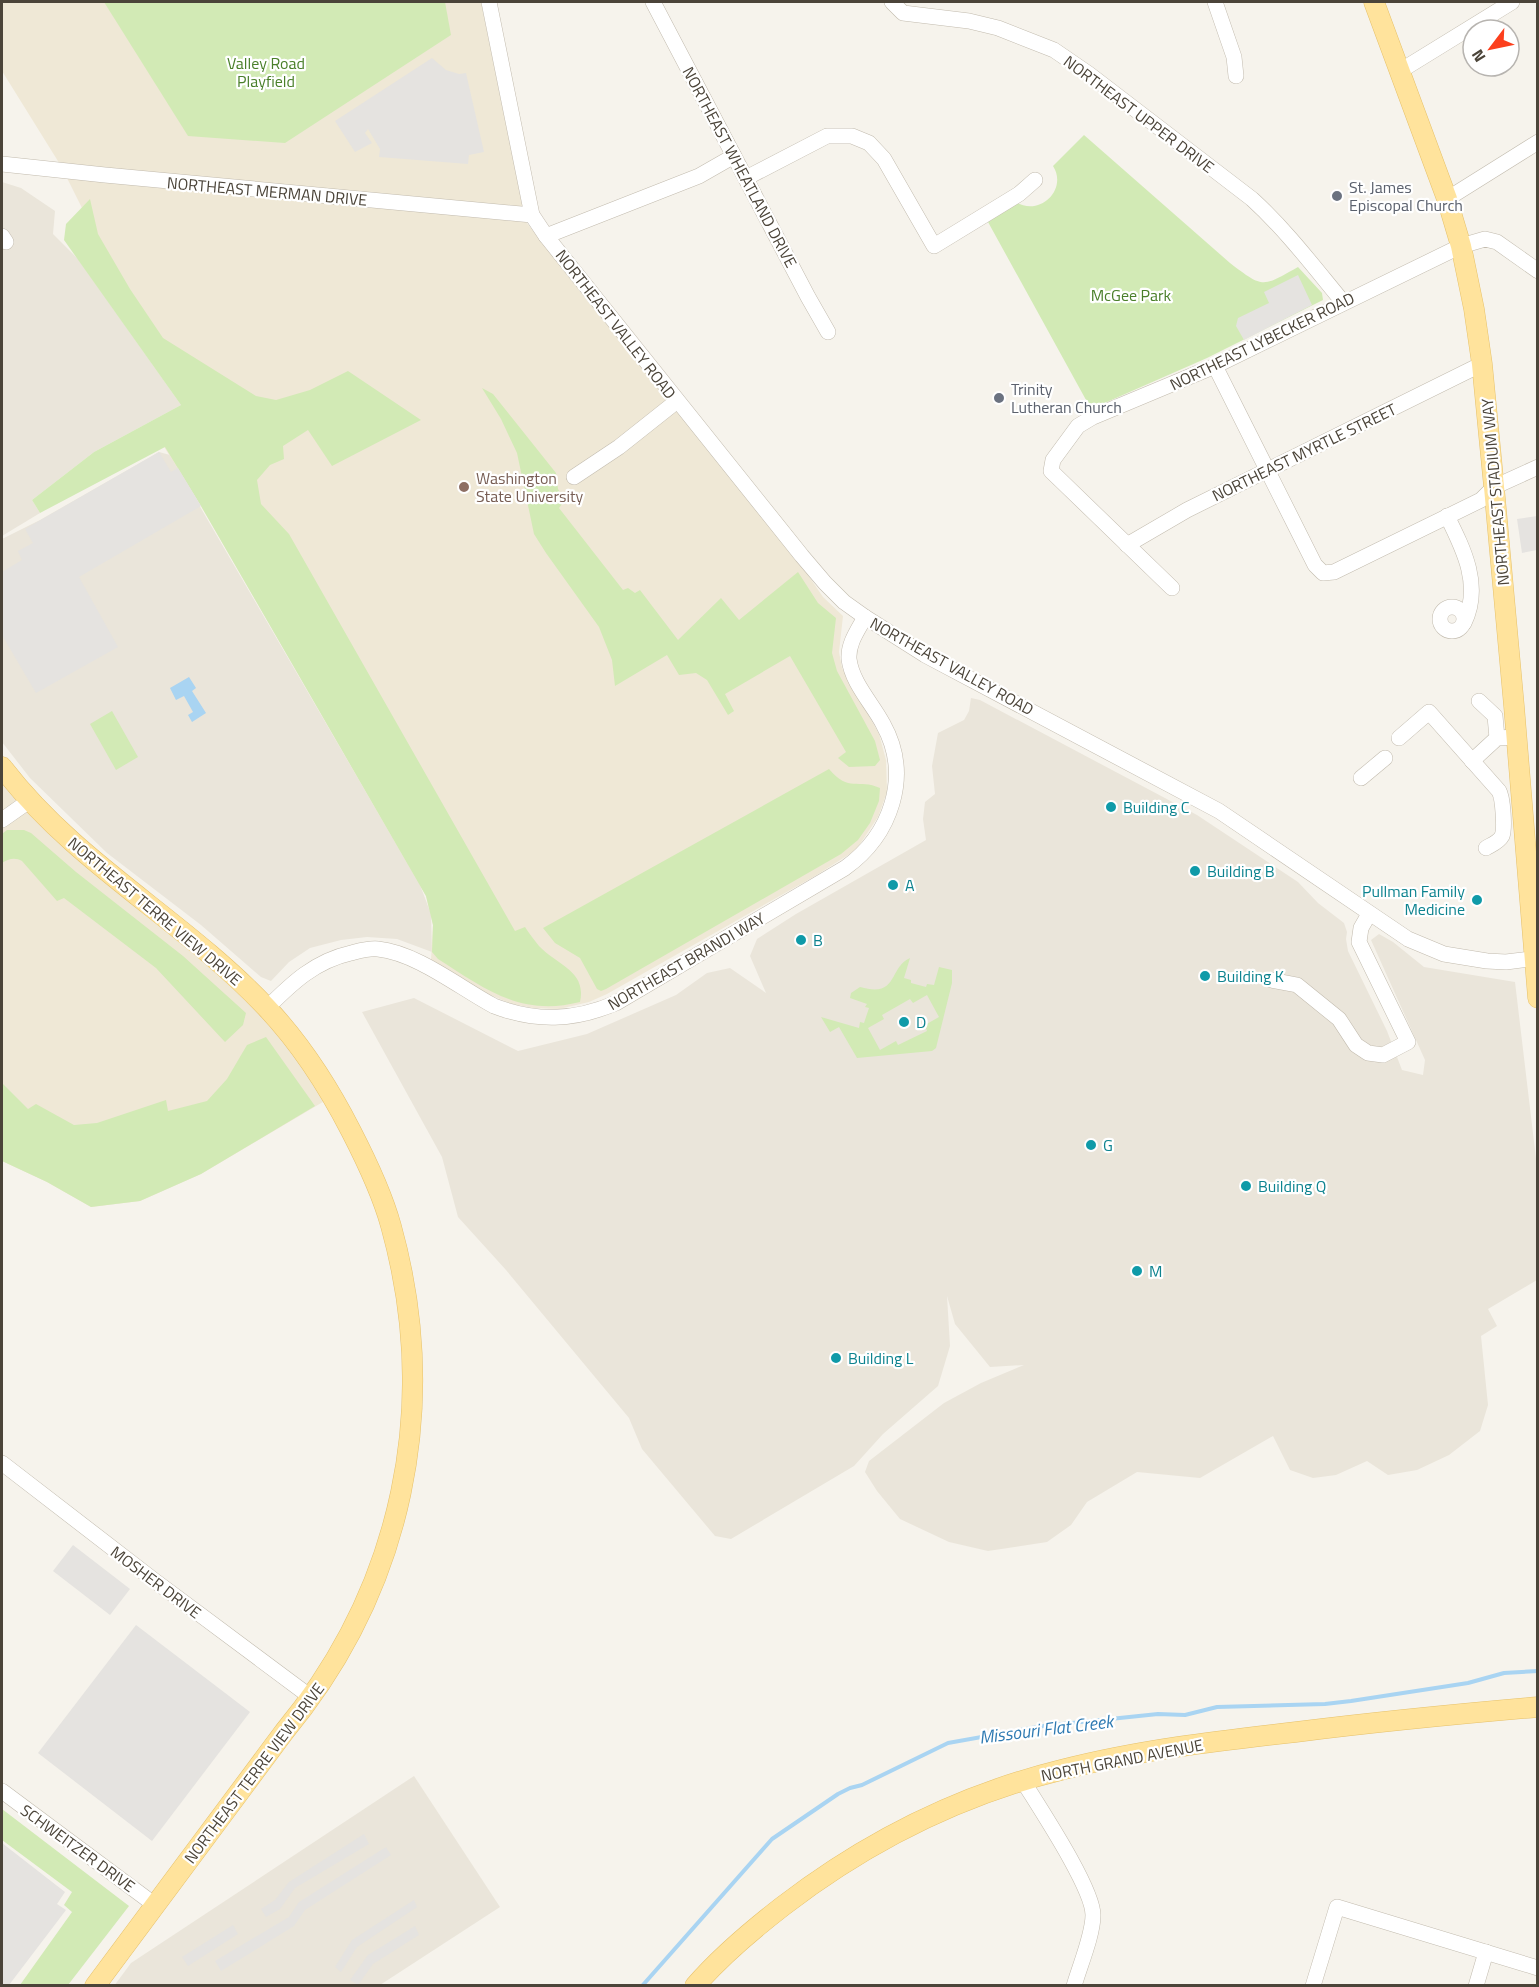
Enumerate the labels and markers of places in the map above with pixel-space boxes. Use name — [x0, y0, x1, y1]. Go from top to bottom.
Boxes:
place label: St. James Episcopal Church — [1349, 175, 1463, 217]
marker: St. James Episcopal Church — [1330, 189, 1344, 203]
place label: Trinity Lutheran Church — [1011, 377, 1122, 419]
marker: Trinity Lutheran Church — [992, 391, 1006, 405]
place label: Washington State University — [476, 466, 584, 508]
marker: Washington State University — [457, 480, 471, 494]
place label: Building C — [1123, 795, 1190, 819]
marker: Building C — [1104, 800, 1118, 814]
place label: Building B — [1207, 859, 1275, 883]
marker: Building B — [1188, 864, 1202, 878]
place label: A — [905, 873, 915, 897]
marker: A — [886, 878, 900, 892]
place label: Pullman Family Medicine — [1362, 879, 1465, 921]
marker: Pullman Family Medicine — [1470, 893, 1484, 907]
place label: B — [813, 928, 823, 952]
marker: B — [794, 933, 808, 947]
place label: Building K — [1217, 964, 1284, 988]
marker: Building K — [1198, 969, 1212, 983]
place label: D — [916, 1010, 926, 1034]
marker: D — [897, 1015, 911, 1029]
place label: G — [1103, 1133, 1113, 1157]
marker: G — [1084, 1138, 1098, 1152]
place label: Building Q — [1258, 1174, 1326, 1198]
marker: Building Q — [1239, 1179, 1253, 1193]
place label: M — [1149, 1259, 1162, 1283]
marker: M — [1130, 1264, 1144, 1278]
place label: Building L — [848, 1346, 914, 1370]
marker: Building L — [829, 1351, 843, 1365]

